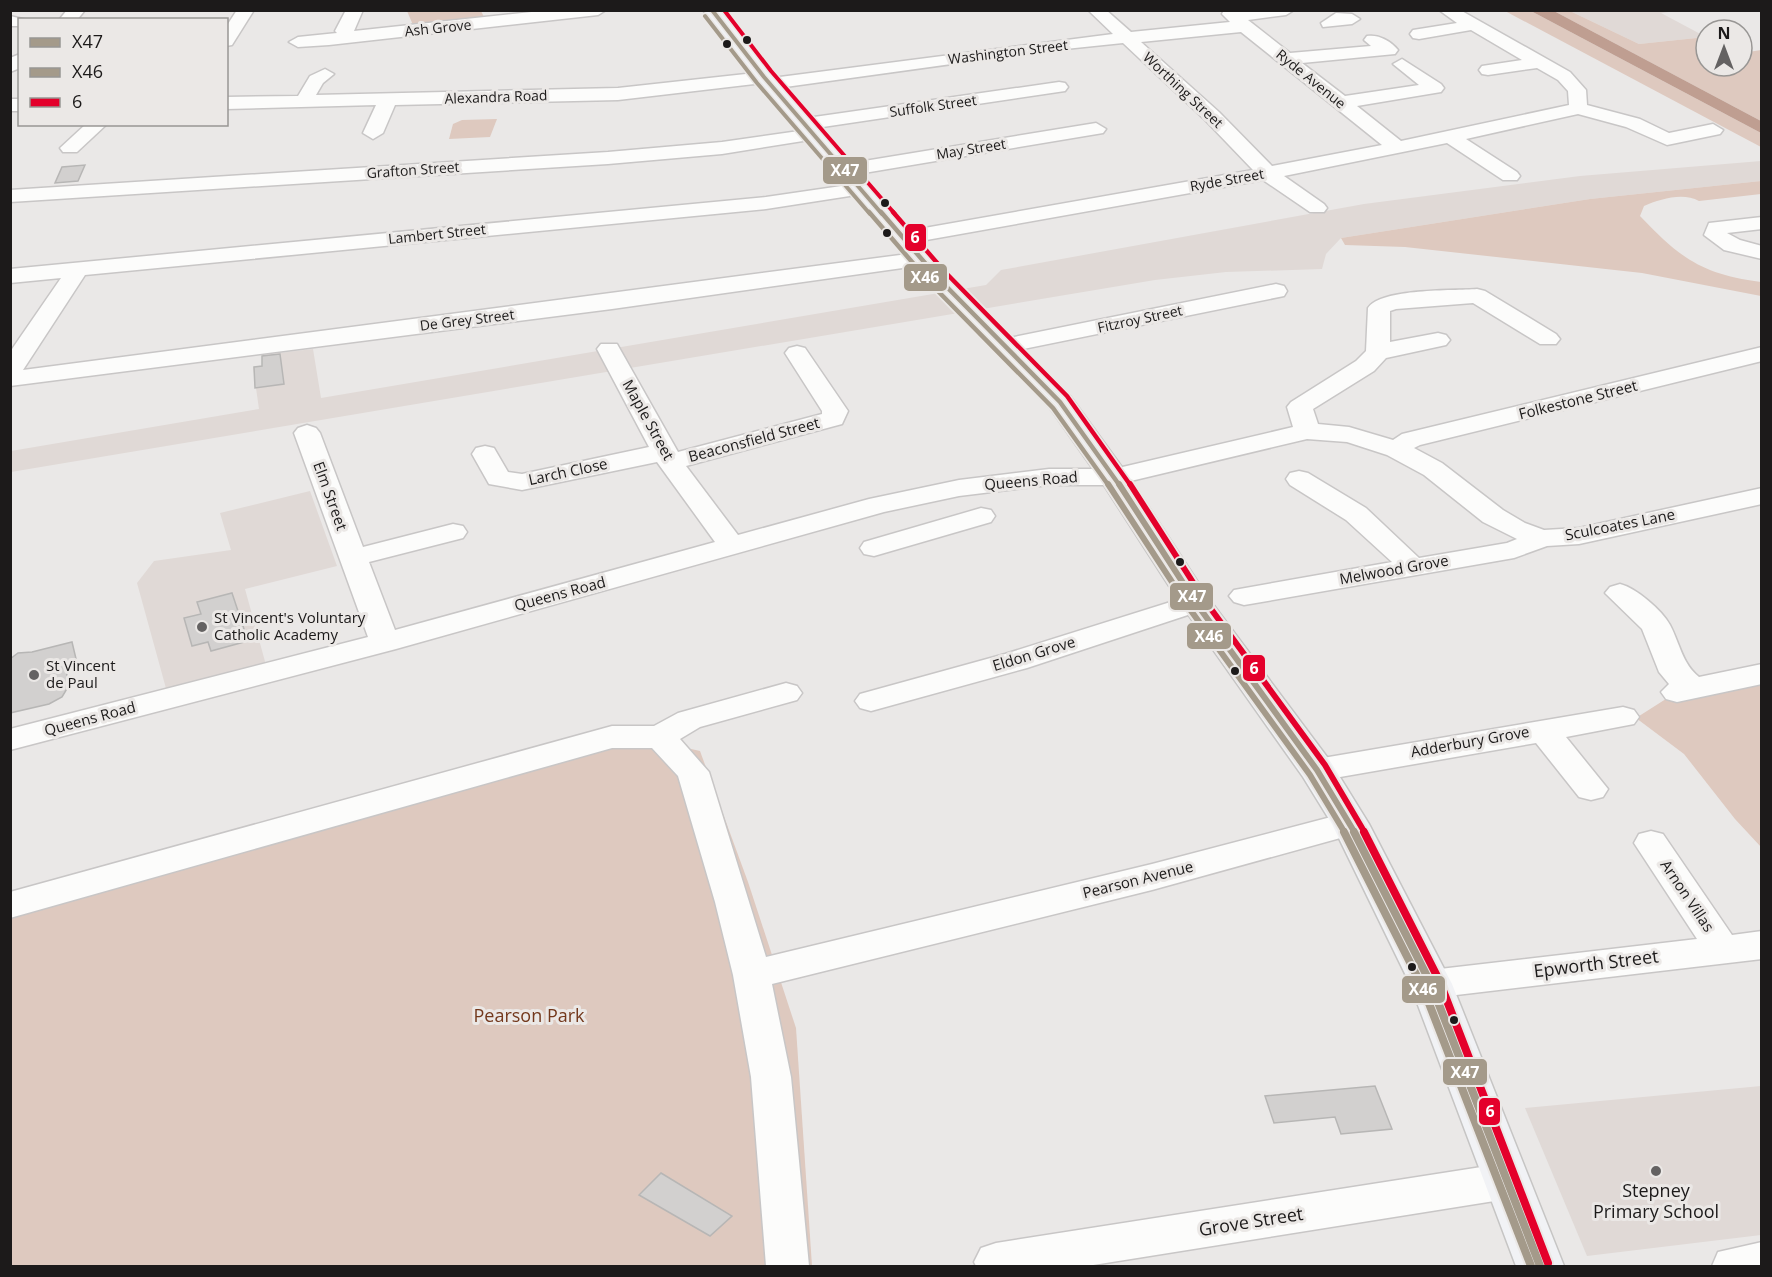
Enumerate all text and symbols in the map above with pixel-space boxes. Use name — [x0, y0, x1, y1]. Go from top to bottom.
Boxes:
street label: Ash Grove — [404, 15, 472, 40]
legend — [18, 18, 228, 126]
north arrow — [1694, 18, 1754, 78]
text: N — [1717, 22, 1731, 44]
text: X47 — [72, 29, 103, 53]
unlabelled marker — [741, 34, 753, 46]
street label: Washington Street — [947, 35, 1069, 68]
unlabelled marker — [721, 38, 733, 50]
street label: Ryde Avenue — [1273, 45, 1350, 113]
street label: Worthing Street — [1139, 48, 1228, 132]
text: X46 — [72, 59, 103, 83]
street label: Alexandra Road — [444, 85, 548, 108]
text: 6 — [72, 89, 82, 113]
street label: Suffolk Street — [888, 90, 978, 121]
street label: May Street — [935, 134, 1007, 163]
line badge: X47 — [822, 156, 868, 185]
street label: Grafton Street — [366, 157, 460, 182]
text: X47 — [831, 159, 859, 181]
street label: Ryde Street — [1188, 164, 1265, 195]
unlabelled marker — [879, 197, 891, 209]
street label: Lambert Street — [387, 219, 487, 248]
line badge: 6 — [904, 223, 927, 252]
text: 6 — [910, 226, 920, 248]
unlabelled marker — [881, 227, 893, 239]
line badge: X46 — [903, 263, 948, 292]
text: X46 — [911, 266, 939, 288]
street label: Fitzroy Street — [1096, 300, 1184, 337]
street label: De Grey Street — [419, 304, 515, 335]
street label: Folkestone Street — [1516, 375, 1639, 423]
street label: Maple Street — [619, 376, 679, 463]
street label: Beaconsfield Street — [686, 412, 822, 466]
street label: Larch Close — [526, 453, 609, 489]
street label: Elm Street — [309, 458, 353, 533]
street label: Queens Road — [983, 466, 1078, 494]
street label: Sculcoates Lane — [1563, 504, 1676, 544]
street label: Melwood Grove — [1338, 550, 1450, 588]
unlabelled marker — [1174, 556, 1186, 568]
street label: Queens Road — [512, 571, 608, 615]
line badge: X47 — [1169, 582, 1214, 611]
text: X47 — [1178, 585, 1206, 607]
place label: St Vincent's Voluntary Catholic Academy — [214, 607, 366, 644]
marker: St Vincent's Voluntary Catholic Academy — [195, 620, 209, 634]
line badge: X46 — [1186, 622, 1232, 650]
text: X46 — [1195, 625, 1223, 647]
street label: Eldon Grove — [990, 631, 1077, 675]
line badge: 6 — [1242, 654, 1266, 682]
place label: St Vincent de Paul — [46, 655, 116, 692]
text: 6 — [1249, 657, 1259, 679]
unlabelled marker — [1229, 665, 1241, 677]
marker: St Vincent de Paul — [27, 668, 41, 682]
street label: Queens Road — [42, 696, 138, 740]
street label: Adderbury Grove — [1409, 721, 1531, 761]
street label: Pearson Avenue — [1080, 856, 1195, 902]
street label: Arnon Villas — [1656, 856, 1719, 935]
street label: Epworth Street — [1532, 943, 1660, 983]
unlabelled marker — [1406, 961, 1418, 973]
line badge: X46 — [1401, 975, 1446, 1004]
text: X46 — [1409, 978, 1437, 1000]
park label: Pearson Park — [473, 1003, 585, 1027]
unlabelled marker — [1448, 1014, 1460, 1026]
line badge: X47 — [1442, 1058, 1488, 1086]
text: X47 — [1451, 1061, 1479, 1083]
line badge: 6 — [1478, 1097, 1501, 1126]
text: 6 — [1485, 1100, 1495, 1122]
marker: Stepney Primary School — [1649, 1164, 1663, 1178]
place label: Stepney Primary School — [1593, 1178, 1719, 1223]
street label: Grove Street — [1197, 1201, 1305, 1241]

